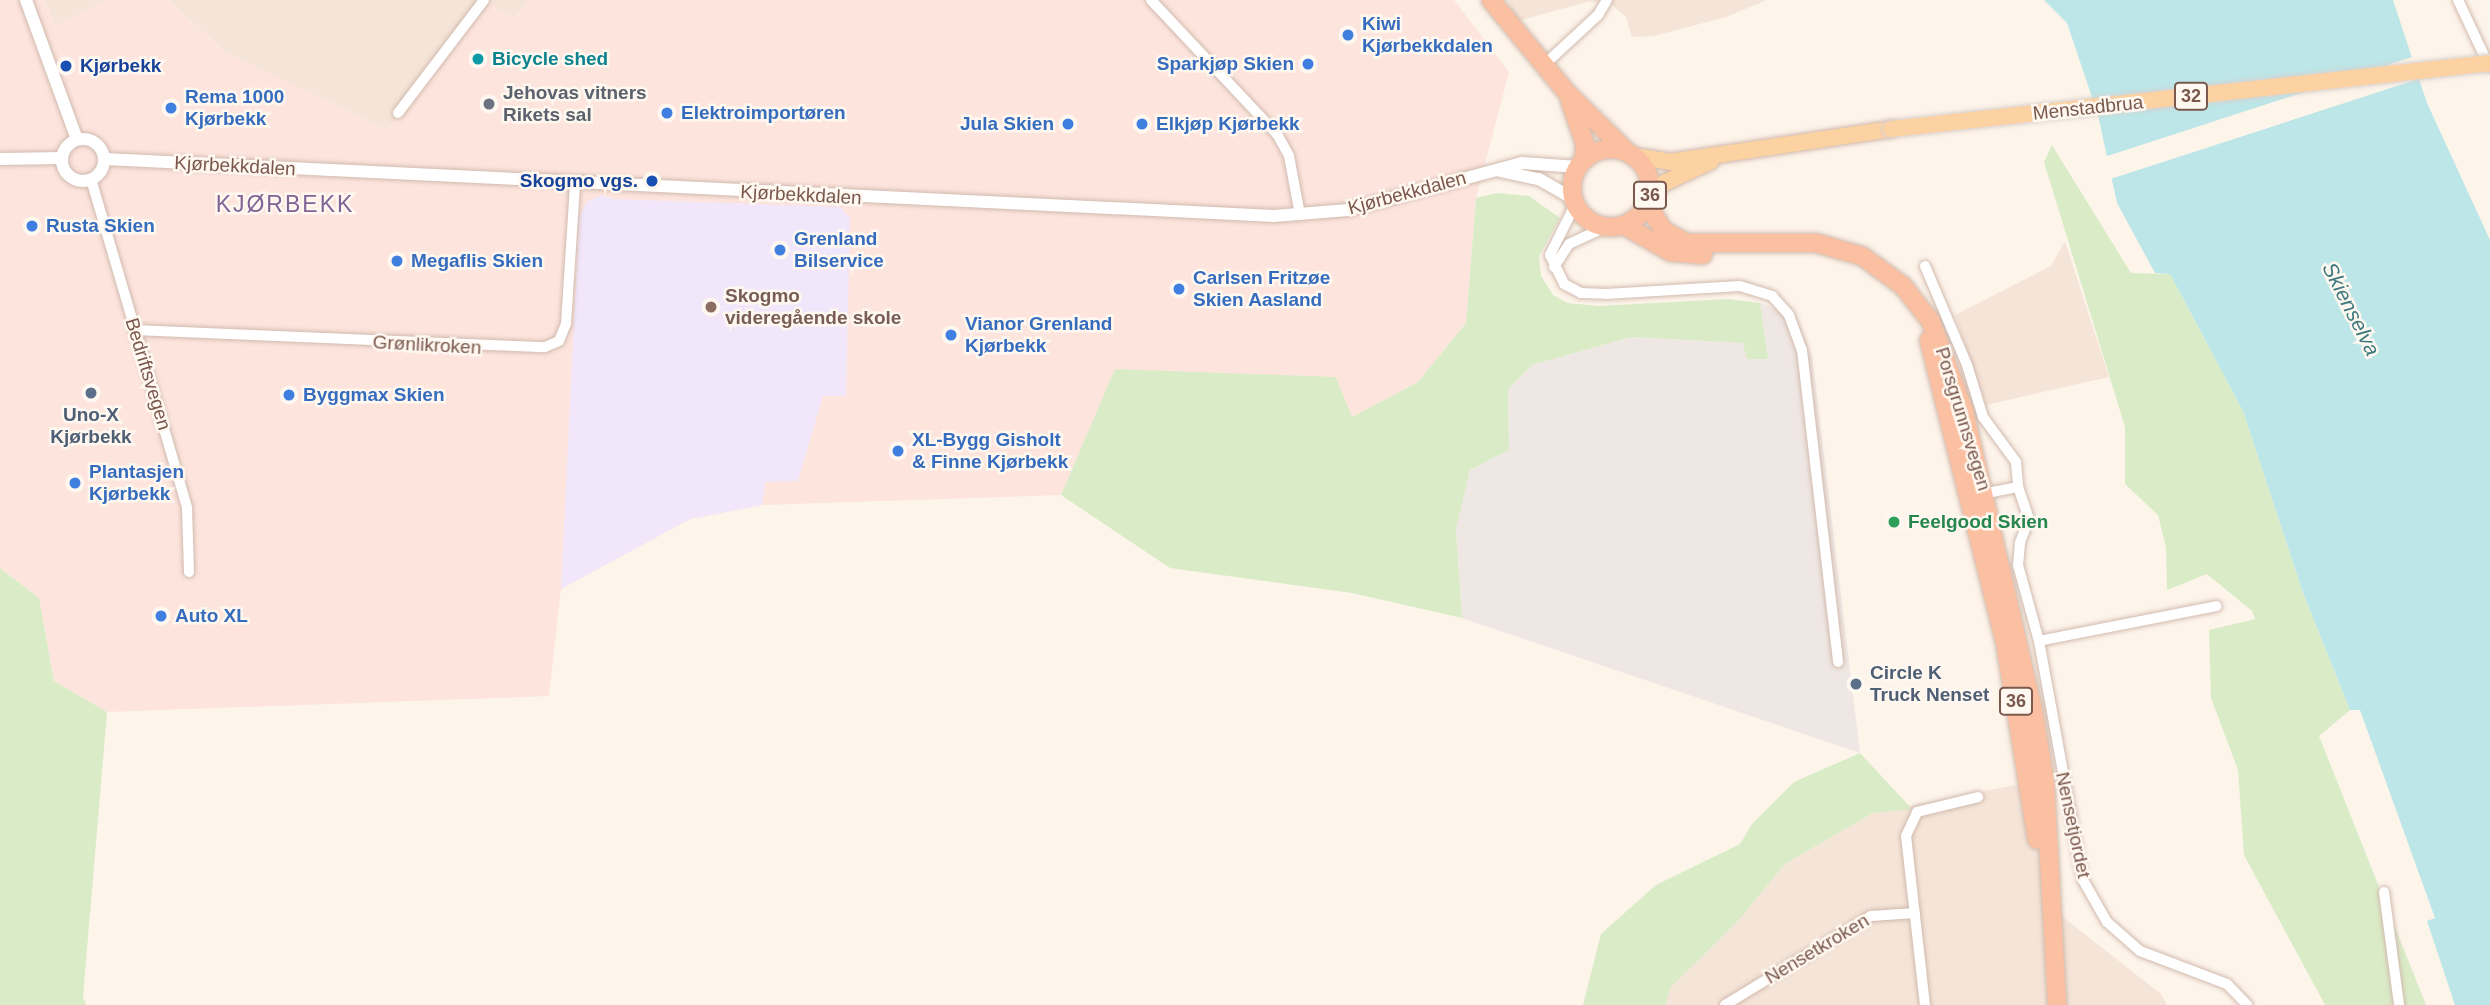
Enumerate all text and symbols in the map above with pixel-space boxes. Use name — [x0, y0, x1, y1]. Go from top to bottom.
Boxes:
place label: Kiwi Kjørbekkdalen — [1362, 13, 1493, 57]
marker: Kiwi Kjørbekkdalen — [1340, 27, 1356, 43]
place label: Bicycle shed — [492, 48, 608, 70]
marker: Bicycle shed — [470, 51, 486, 67]
place label: Sparkjøp Skien — [1157, 53, 1294, 75]
place label: Kjørbekk — [80, 55, 161, 77]
marker: Sparkjøp Skien — [1300, 56, 1316, 72]
marker: Kjørbekk — [58, 58, 74, 74]
place label: Jehovas vitners Rikets sal — [503, 82, 647, 126]
road number: 32 — [2174, 82, 2208, 110]
place label: Rema 1000 Kjørbekk — [185, 86, 284, 130]
street label: Menstadbrua — [2032, 91, 2144, 125]
marker: Jehovas vitners Rikets sal — [481, 96, 497, 112]
marker: Rema 1000 Kjørbekk — [163, 100, 179, 116]
place label: Elektroimportøren — [681, 102, 846, 124]
marker: Elektroimportøren — [659, 105, 675, 121]
place label: Jula Skien — [960, 113, 1054, 135]
place label: Elkjøp Kjørbekk — [1156, 113, 1300, 135]
marker: Jula Skien — [1060, 116, 1076, 132]
marker: Elkjøp Kjørbekk — [1134, 116, 1150, 132]
street label: Kjørbekkdalen — [174, 151, 296, 181]
street label: Kjørbekkdalen — [1345, 166, 1469, 220]
place label: Skogmo vgs. — [520, 170, 638, 192]
marker: Skogmo vgs. — [644, 173, 660, 189]
street label: Kjørbekkdalen — [740, 180, 862, 210]
road number: 36 — [1632, 180, 1668, 210]
district label: KJØRBEKK — [217, 190, 353, 218]
place label: Rusta Skien — [46, 215, 155, 237]
marker: Rusta Skien — [24, 218, 40, 234]
place label: Grenland Bilservice — [794, 228, 884, 272]
marker: Grenland Bilservice — [772, 242, 788, 258]
place label: Megaflis Skien — [411, 250, 543, 272]
marker: Megaflis Skien — [389, 253, 405, 269]
water label: Skienselva — [2317, 258, 2385, 360]
place label: Carlsen Fritzøe Skien Aasland — [1193, 267, 1330, 311]
marker: Carlsen Fritzøe Skien Aasland — [1171, 281, 1187, 297]
place label: Skogmo videregående skole — [725, 285, 901, 329]
marker: Skogmo videregående skole — [703, 299, 719, 315]
place label: Vianor Grenland Kjørbekk — [965, 313, 1112, 357]
street label: Bedriftsvegen — [120, 315, 176, 433]
marker: Vianor Grenland Kjørbekk — [943, 327, 959, 343]
street label: Grønlikroken — [372, 331, 482, 359]
street label: Porsgrunnsvegen — [1930, 344, 1996, 494]
place label: Byggmax Skien — [303, 384, 444, 406]
marker: Uno-X Kjørbekk — [83, 385, 99, 401]
marker: Byggmax Skien — [281, 387, 297, 403]
place label: Uno-X Kjørbekk — [50, 404, 132, 448]
place label: XL-Bygg Gisholt & Finne Kjørbekk — [912, 429, 1068, 473]
marker: XL-Bygg Gisholt & Finne Kjørbekk — [890, 443, 906, 459]
place label: Plantasjen Kjørbekk — [89, 461, 184, 505]
marker: Plantasjen Kjørbekk — [67, 475, 83, 491]
place label: Feelgood Skien — [1908, 511, 2048, 533]
marker: Feelgood Skien — [1886, 514, 1902, 530]
place label: Auto XL — [175, 605, 248, 627]
marker: Auto XL — [153, 608, 169, 624]
place label: Circle K Truck Nenset — [1870, 662, 1989, 706]
marker: Circle K Truck Nenset — [1848, 676, 1864, 692]
road number: 36 — [1998, 686, 2034, 716]
street label: Nensetjordet — [2051, 770, 2095, 880]
street label: Nensetkroken — [1761, 909, 1873, 989]

